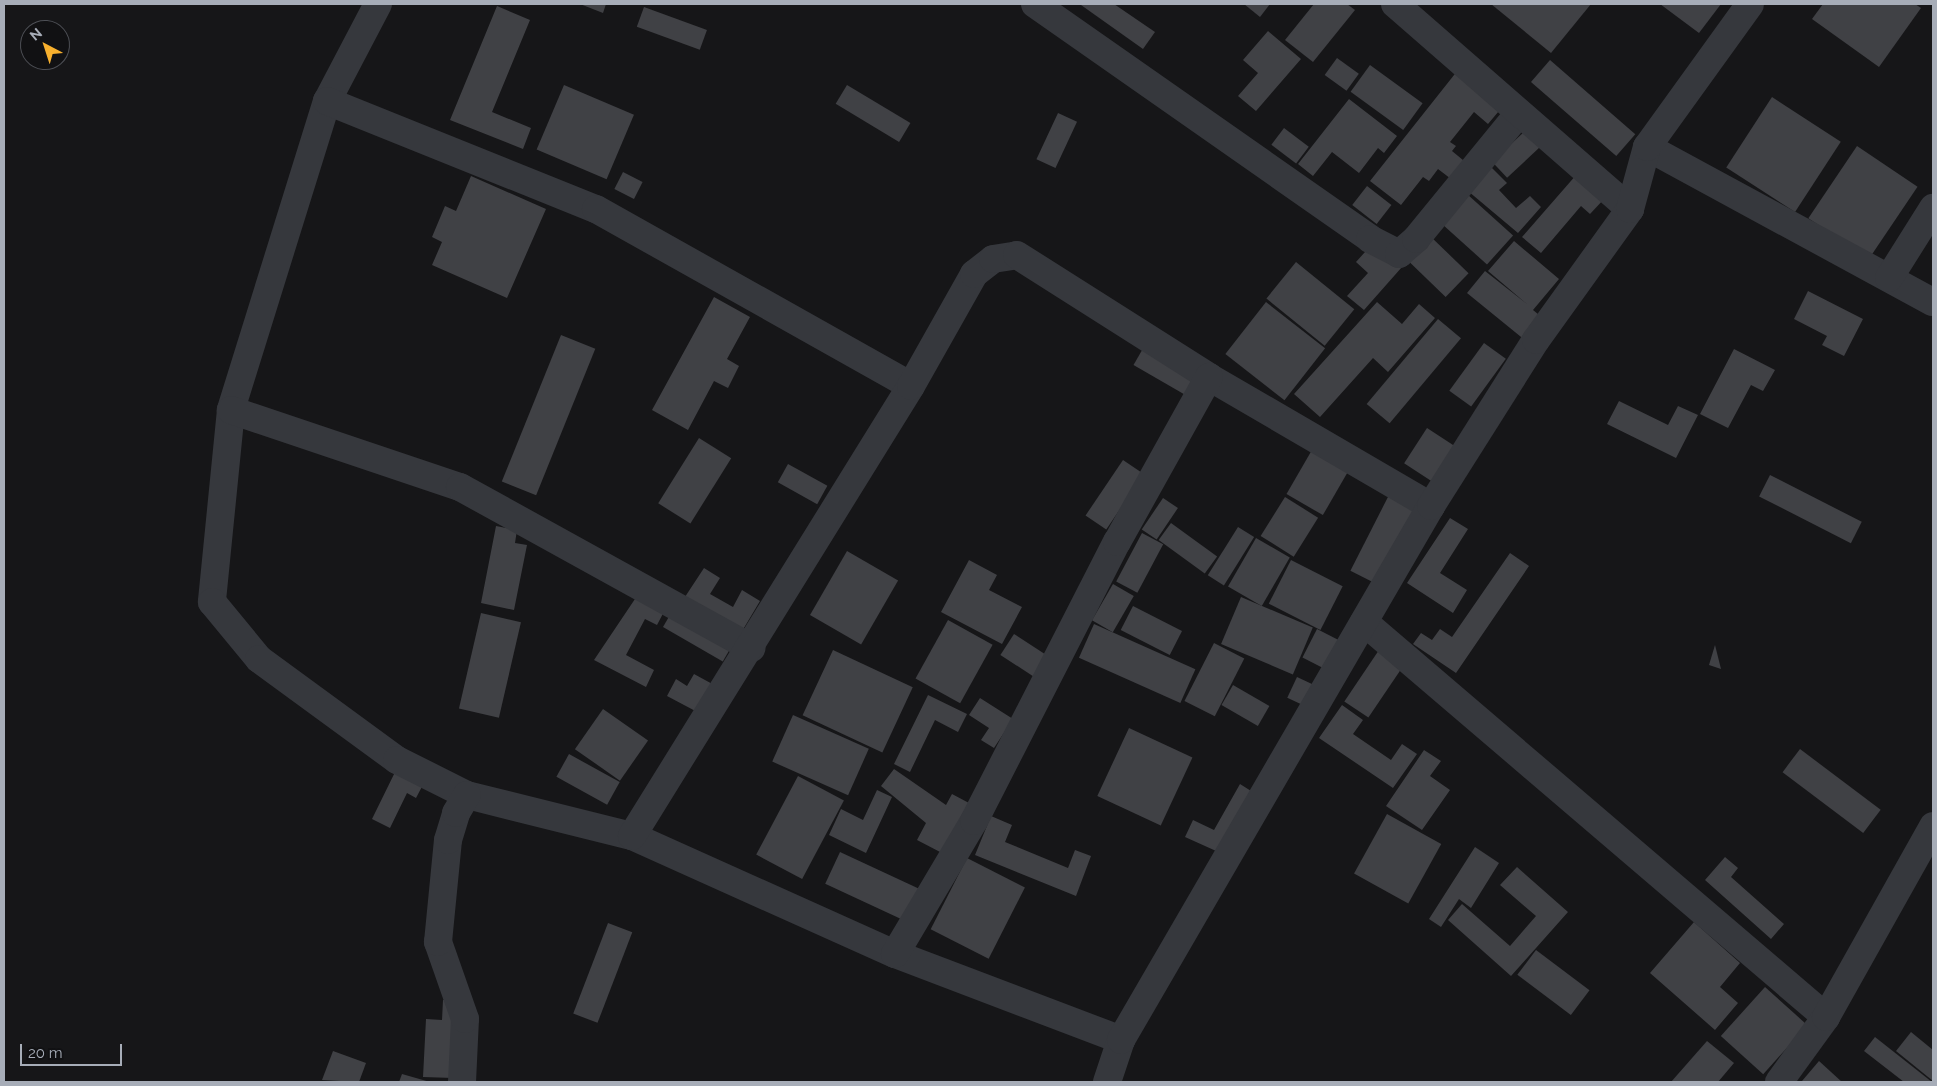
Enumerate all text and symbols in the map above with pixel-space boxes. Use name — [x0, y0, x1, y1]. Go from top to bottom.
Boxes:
north arrow — [20, 20, 70, 70]
text: N — [27, 25, 45, 44]
scale bar — [22, 1034, 125, 1066]
text: 20 m — [28, 1044, 63, 1062]

